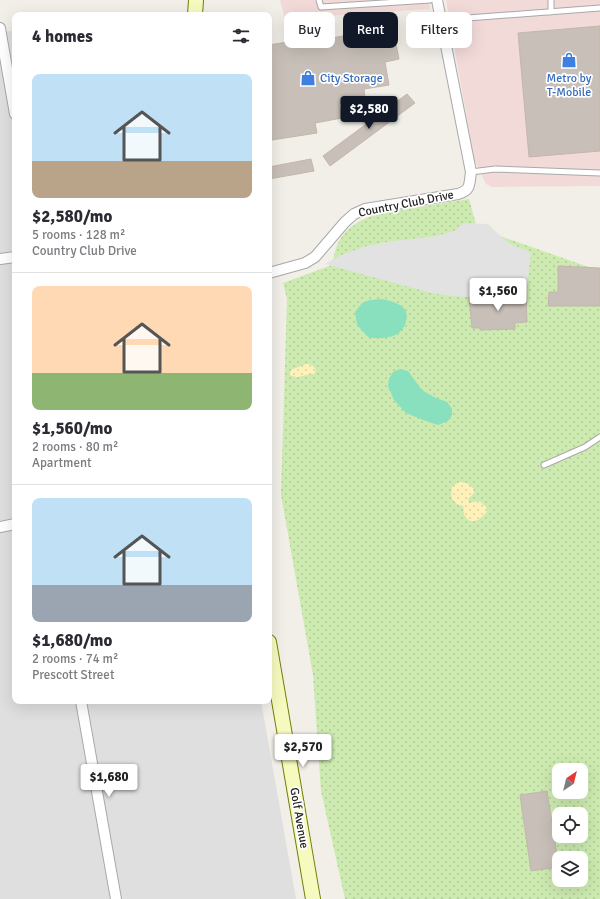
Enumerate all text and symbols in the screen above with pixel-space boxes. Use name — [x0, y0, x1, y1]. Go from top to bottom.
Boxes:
chip: Buy — [284, 12, 335, 48]
chip: Rent — [343, 12, 398, 48]
chip: Filters — [406, 12, 472, 48]
icon: filters — [230, 25, 252, 47]
text: 4 homes — [32, 26, 93, 47]
shop icon: Metro by T-Mobile — [560, 51, 578, 69]
shop icon: City Storage — [299, 69, 317, 87]
place label: City Storage — [320, 71, 383, 86]
place label: Metro by T-Mobile — [547, 71, 592, 100]
pin: $2,580 — [336, 96, 402, 130]
icon: home — [106, 100, 178, 172]
text: $2,580 — [350, 101, 388, 117]
street label: Country Club Drive — [357, 187, 455, 221]
text: $2,580/mo — [32, 206, 112, 227]
text: 5 rooms · 128 m² — [32, 227, 125, 243]
text: Country Club Drive — [32, 243, 137, 259]
pin: $1,560 — [465, 278, 531, 312]
text: $1,560 — [479, 283, 517, 299]
icon: home — [106, 312, 178, 384]
text: $1,560/mo — [32, 418, 112, 439]
text: 2 rooms · 80 m² — [32, 439, 118, 455]
text: Apartment — [32, 455, 92, 471]
icon: home — [106, 524, 178, 596]
text: $1,680/mo — [32, 630, 112, 651]
text: 2 rooms · 74 m² — [32, 651, 118, 667]
text: Prescott Street — [32, 667, 114, 683]
pin: $2,570 — [270, 734, 336, 768]
text: $2,570 — [284, 739, 322, 755]
north arrow — [552, 763, 588, 799]
map controls — [552, 763, 588, 887]
pin: $1,680 — [76, 764, 142, 798]
text: $1,680 — [90, 769, 128, 785]
street label: Golf Avenue — [286, 786, 312, 850]
button: locate — [552, 807, 588, 843]
button: layers — [552, 851, 588, 887]

